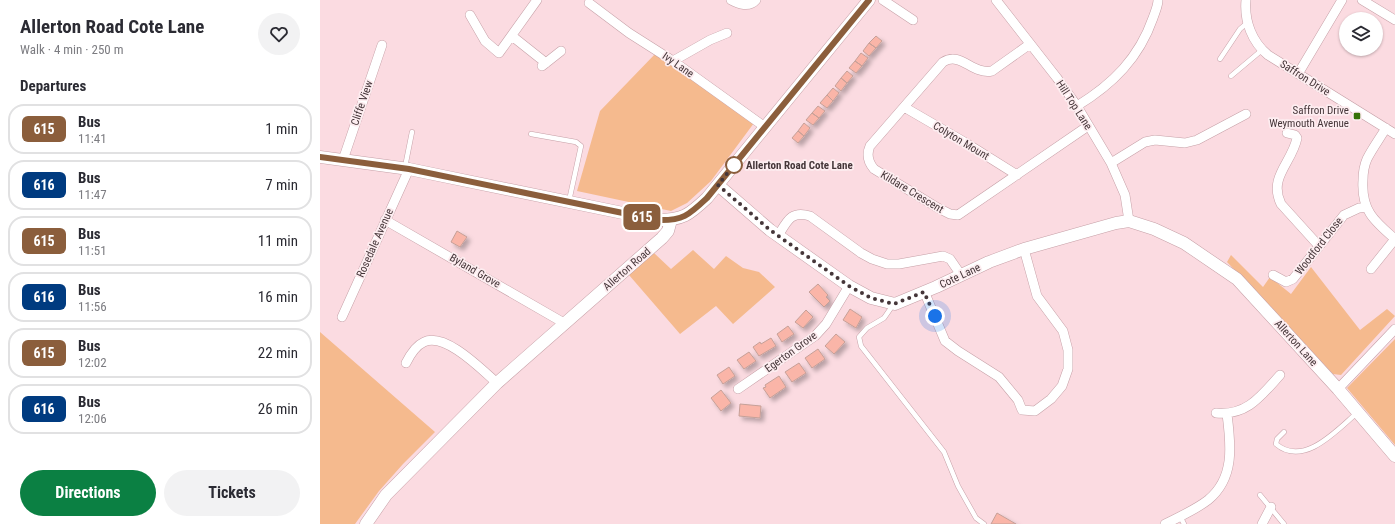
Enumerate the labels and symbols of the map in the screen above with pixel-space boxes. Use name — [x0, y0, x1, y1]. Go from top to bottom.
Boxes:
street label: Ivy Lane — [660, 49, 696, 81]
street label: Saffron Drive — [1278, 58, 1332, 98]
street label: Hill Top Lane — [1053, 78, 1095, 132]
street label: Cliffe View — [348, 79, 376, 127]
place label: Saffron Drive Weymouth Avenue — [1269, 104, 1349, 130]
marker: Saffron Drive Weymouth Avenue — [1352, 111, 1362, 121]
street label: Colyton Mount — [931, 119, 991, 163]
marker: Allerton Road Cote Lane — [725, 156, 743, 174]
place label: Allerton Road Cote Lane — [746, 159, 853, 172]
street label: Kildare Crescent — [878, 168, 946, 216]
line badge: 615 — [619, 204, 665, 230]
street label: Rosedale Avenue — [354, 206, 396, 280]
street label: Woodford Close — [1293, 215, 1345, 277]
street label: Allerton Road — [601, 245, 653, 293]
street label: Byland Grove — [447, 251, 503, 291]
street label: Cote Lane — [937, 261, 983, 291]
your location — [925, 306, 945, 326]
street label: Allerton Lane — [1272, 317, 1320, 369]
street label: Egerton Grove — [762, 329, 820, 375]

